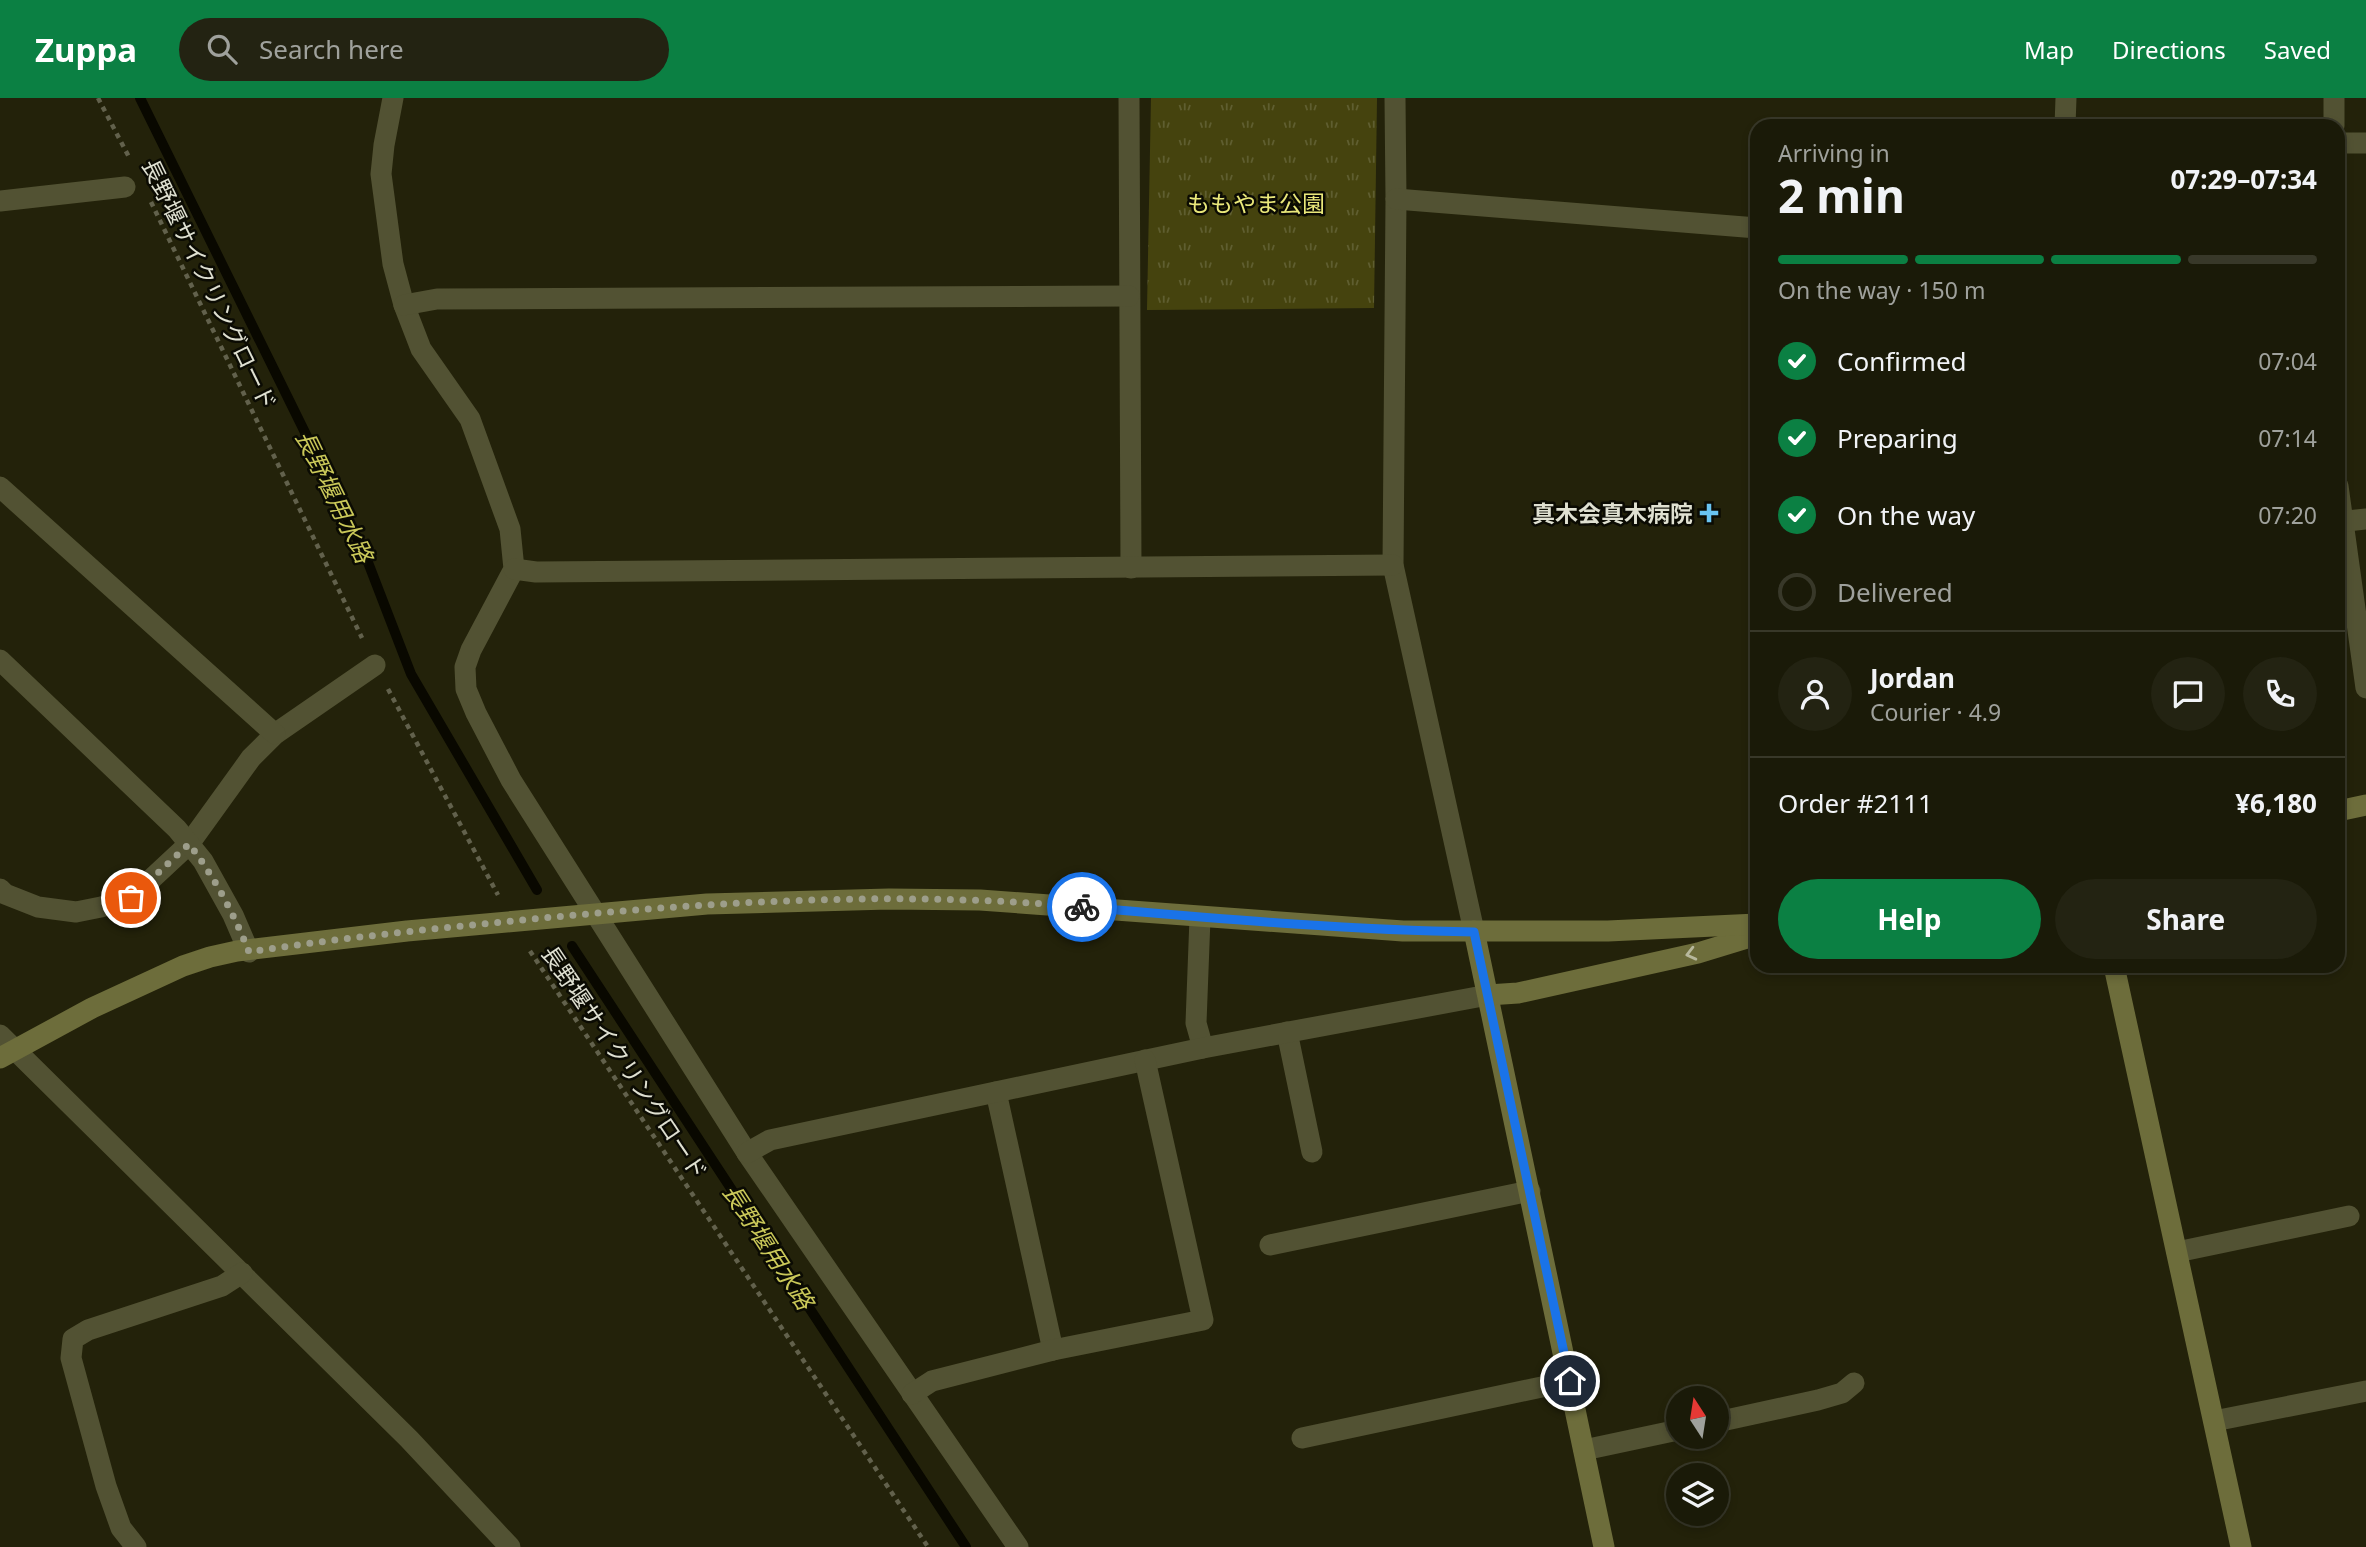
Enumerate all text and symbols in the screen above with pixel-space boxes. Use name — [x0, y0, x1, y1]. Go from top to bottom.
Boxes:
search box — [179, 18, 669, 81]
text: Zuppa — [35, 27, 137, 72]
icon: search — [203, 30, 241, 68]
text: Search here — [259, 31, 404, 67]
text: Map — [2024, 33, 2074, 66]
text: Directions — [2112, 33, 2226, 66]
text: Saved — [2264, 33, 2331, 66]
text: Arriving in — [1778, 137, 1890, 169]
street label: 長野堰サイクリングロード — [135, 153, 285, 415]
text: 07:29–07:34 — [2170, 161, 2317, 197]
text: 2 min — [1778, 164, 1905, 226]
park label: ももやま公園 — [1187, 187, 1325, 219]
text: On the way · 150 m — [1778, 274, 1985, 306]
icon: check — [1778, 342, 1816, 380]
text: Confirmed — [1837, 343, 1967, 379]
text: 07:04 — [2258, 345, 2317, 377]
icon: check — [1778, 419, 1816, 457]
text: Preparing — [1837, 420, 1958, 456]
text: 07:14 — [2258, 422, 2317, 454]
water label: 長野堰用水路 — [289, 424, 382, 570]
icon: check — [1778, 496, 1816, 534]
place label: 真木会真木病院 — [1532, 497, 1693, 529]
text: On the way — [1837, 497, 1975, 533]
text: 07:20 — [2258, 499, 2317, 531]
marker: 真木会真木病院 — [1699, 503, 1719, 523]
text: Delivered — [1837, 574, 1953, 610]
button: person — [1778, 657, 1852, 731]
button: chat — [2151, 657, 2225, 731]
button: phone — [2243, 657, 2317, 731]
text: Jordan — [1870, 660, 1955, 696]
text: Courier · 4.9 — [1870, 696, 2001, 728]
text: Order #2111 — [1778, 785, 1933, 821]
text: ¥6,180 — [2235, 785, 2317, 821]
pin — [101, 868, 161, 928]
courier — [1047, 872, 1117, 942]
icon: bag — [112, 879, 150, 917]
button: Help — [1778, 879, 2041, 959]
button: Share — [2055, 879, 2317, 959]
icon: bike — [1063, 888, 1101, 926]
street label: 長野堰サイクリングロード — [535, 939, 715, 1185]
one-way arrow — [1685, 946, 1697, 960]
water label: 長野堰用水路 — [716, 1177, 823, 1317]
pin — [1540, 1351, 1600, 1411]
icon: home — [1551, 1362, 1589, 1400]
north arrow — [1666, 1386, 1729, 1449]
map controls — [1666, 1386, 1729, 1526]
button: layers — [1666, 1463, 1729, 1526]

